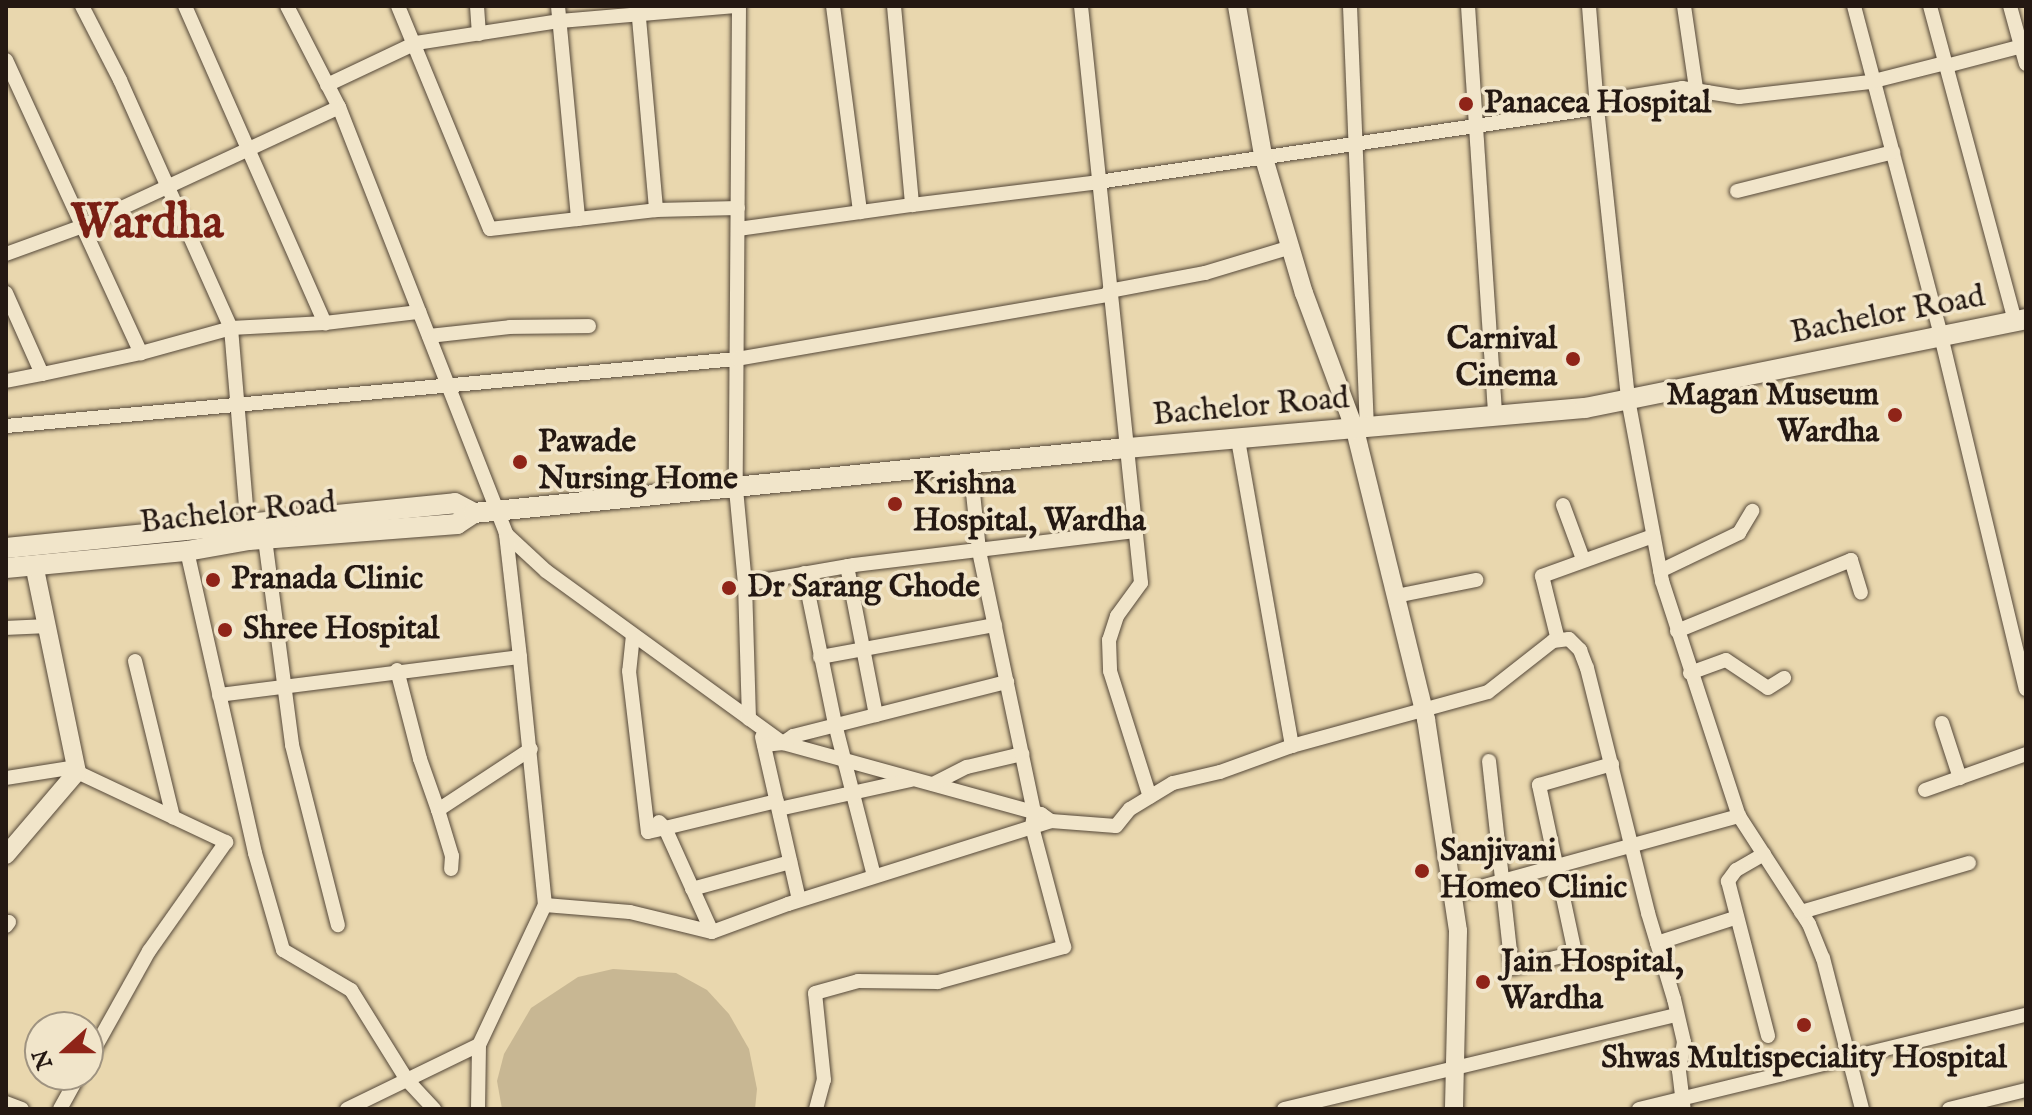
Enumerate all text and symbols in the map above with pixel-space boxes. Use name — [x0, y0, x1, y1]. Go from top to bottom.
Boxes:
place label: Panacea Hospital — [1484, 85, 1711, 123]
marker: Panacea Hospital — [1455, 93, 1477, 115]
district label: Wardha — [70, 196, 224, 254]
street label: Bachelor Road — [1788, 278, 1988, 354]
place label: Carnival Cinema — [1446, 322, 1557, 397]
marker: Carnival Cinema — [1564, 350, 1582, 368]
place label: Magan Museum Wardha — [1666, 378, 1879, 453]
street label: Bachelor Road — [1151, 380, 1351, 436]
marker: Magan Museum Wardha — [1886, 406, 1904, 424]
place label: Pawade Nursing Home — [538, 425, 738, 500]
marker: Pawade Nursing Home — [509, 451, 531, 473]
place label: Krishna Hospital, Wardha — [913, 467, 1146, 542]
street label: Bachelor Road — [138, 485, 338, 543]
marker: Krishna Hospital, Wardha — [884, 493, 906, 515]
place label: Pranada Clinic — [231, 561, 423, 599]
marker: Pranada Clinic — [202, 569, 224, 591]
place label: Dr Sarang Ghode — [747, 569, 980, 607]
marker: Dr Sarang Ghode — [718, 577, 740, 599]
place label: Shree Hospital — [243, 611, 439, 649]
marker: Shree Hospital — [214, 619, 236, 641]
place label: Sanjivani Homeo Clinic — [1440, 834, 1627, 909]
marker: Sanjivani Homeo Clinic — [1411, 860, 1433, 882]
place label: Jain Hospital, Wardha — [1501, 945, 1683, 1020]
marker: Jain Hospital, Wardha — [1472, 971, 1494, 993]
north arrow — [24, 1011, 104, 1091]
marker: Shwas Multispeciality Hospital — [1793, 1014, 1815, 1036]
place label: Shwas Multispeciality Hospital — [1601, 1040, 2007, 1078]
text: N — [27, 1045, 60, 1073]

